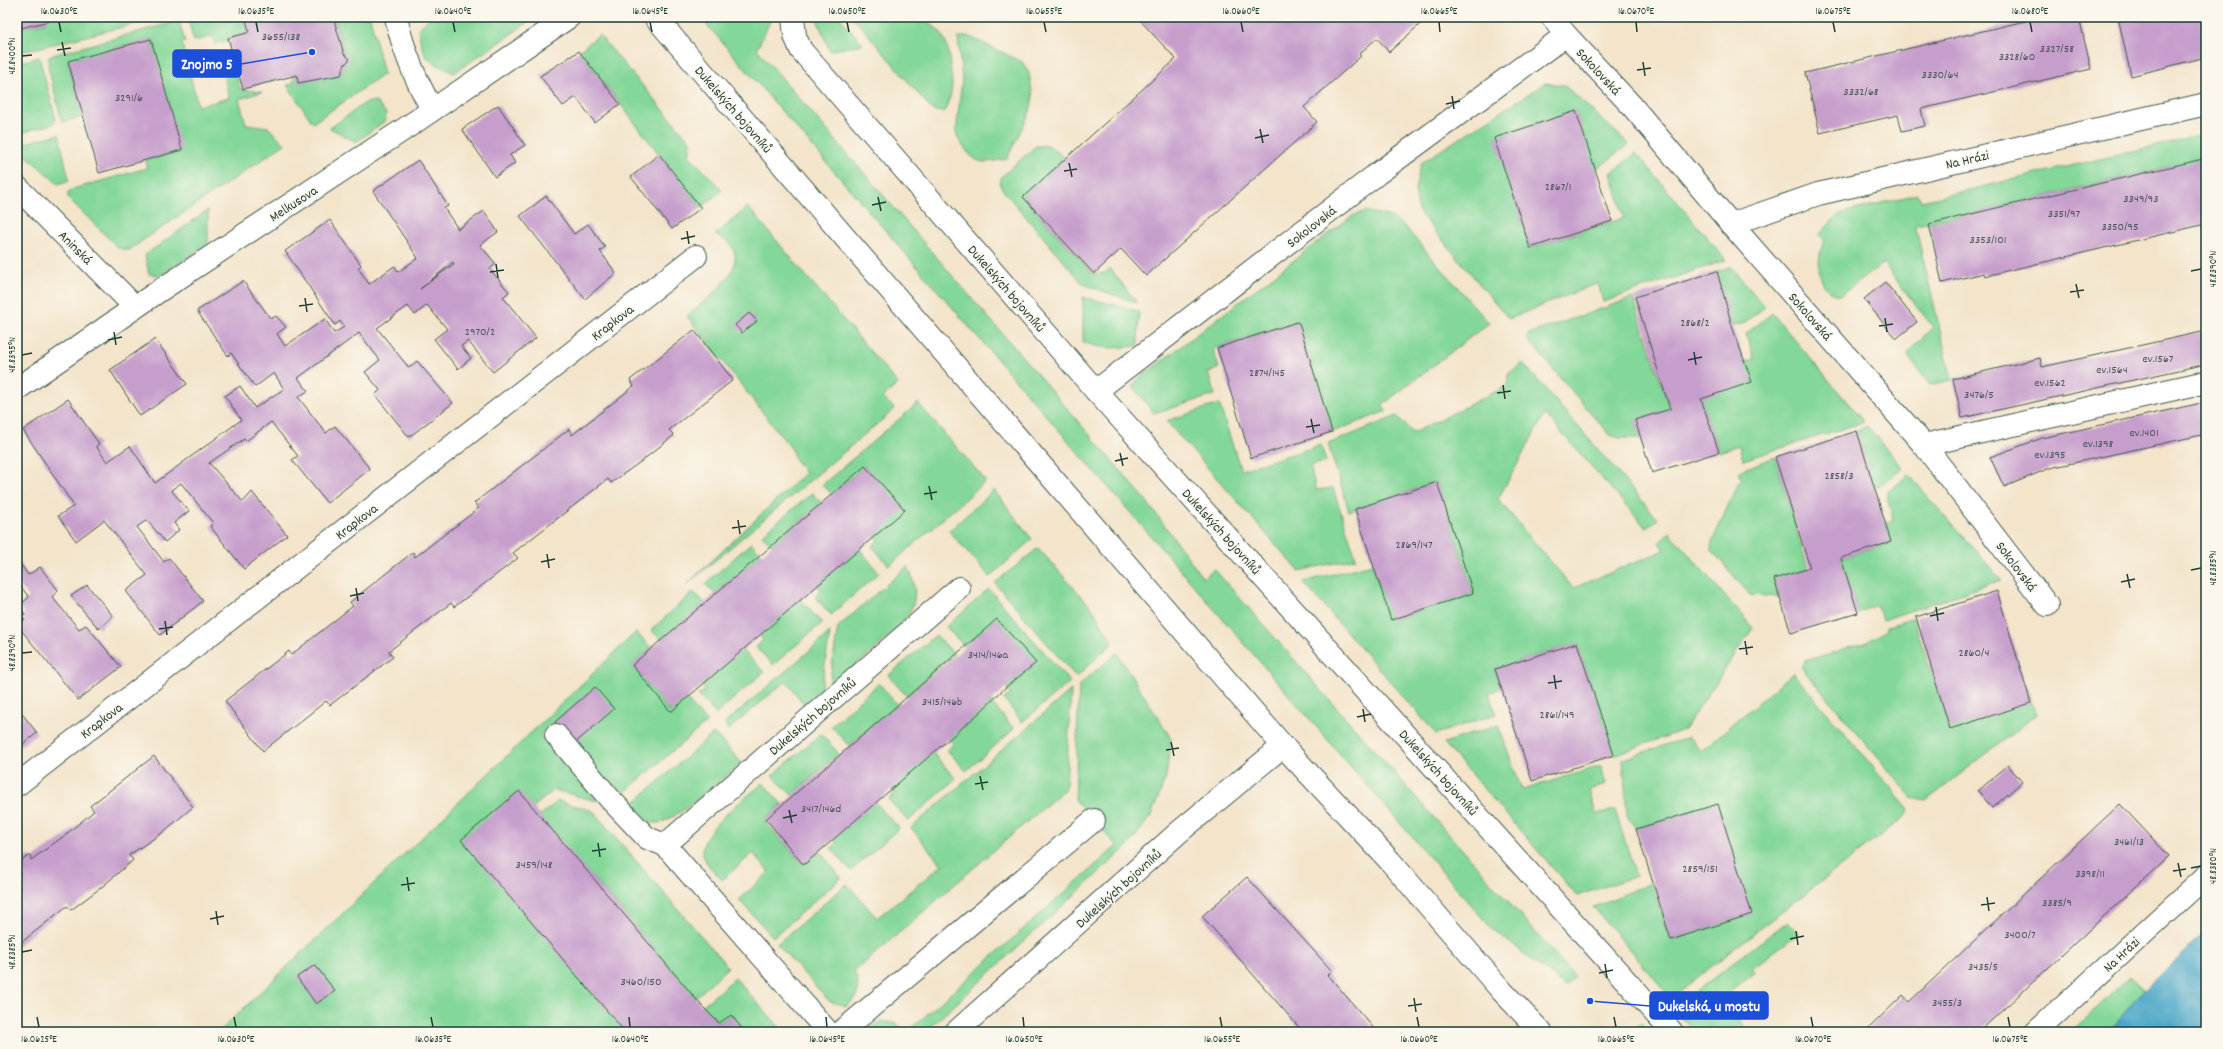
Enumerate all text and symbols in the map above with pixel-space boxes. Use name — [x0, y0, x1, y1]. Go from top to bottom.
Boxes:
text: 16.0630°E — [41, 5, 78, 19]
text: 16.0635°E — [238, 5, 274, 19]
text: 16.0640°E — [435, 5, 472, 19]
text: 16.0645°E — [632, 5, 668, 19]
text: 16.0650°E — [829, 5, 866, 19]
text: 16.0655°E — [1026, 5, 1063, 19]
text: 16.0660°E — [1222, 5, 1260, 19]
text: 16.0665°E — [1421, 5, 1458, 19]
text: 16.0670°E — [1618, 5, 1655, 19]
text: 16.0675°E — [1815, 5, 1851, 19]
text: 16.0680°E — [2012, 5, 2049, 19]
house number: 3655/138 — [262, 29, 300, 46]
text: 48.8400°N — [6, 37, 20, 75]
house number: 3327/58 — [2040, 41, 2074, 58]
street label: Sokolovská — [1570, 44, 1625, 101]
house number: 3328/60 — [1999, 49, 2035, 66]
callout: Znojmo 5 — [173, 50, 241, 77]
text: Znojmo 5 — [181, 55, 233, 77]
street label: Dukelských bojovníků — [689, 62, 776, 158]
house number: 3330/64 — [1922, 67, 1958, 84]
house number: 3332/68 — [1843, 84, 1879, 101]
house number: 3291/6 — [115, 90, 143, 107]
street label: Na Hrázi — [1944, 146, 1992, 176]
house number: 2867/1 — [1545, 179, 1571, 196]
street label: Melkusova — [266, 181, 323, 228]
house number: 3349/93 — [2123, 191, 2159, 208]
street label: Sokolovská — [1283, 202, 1341, 253]
house number: 3351/97 — [2048, 206, 2081, 223]
house number: 3350/95 — [2101, 219, 2139, 236]
street label: Aninská — [53, 227, 96, 270]
house number: 3353/101 — [1970, 232, 2006, 249]
street label: Dukelských bojovníků — [962, 241, 1049, 337]
text: 48.8390°N — [2207, 251, 2221, 287]
street label: Sokolovská — [1783, 289, 1836, 346]
street label: Krapkova — [588, 300, 639, 347]
house number: 2868/2 — [1680, 315, 1710, 332]
house number: 2970/2 — [465, 324, 495, 341]
text: 48.8395°N — [6, 337, 20, 373]
house number: ev.1567 — [2143, 351, 2174, 368]
house number: ev.1564 — [2096, 362, 2128, 379]
house number: 2874/145 — [1249, 365, 1285, 382]
house number: ev.1562 — [2034, 375, 2066, 392]
house number: 3476/5 — [1964, 387, 1994, 404]
house number: ev.1401 — [2129, 425, 2159, 442]
house number: ev.1398 — [2083, 436, 2113, 453]
house number: ev.1395 — [2034, 447, 2066, 464]
house number: 2858/3 — [1824, 468, 1854, 485]
street label: Dukelských bojovníků — [1176, 485, 1265, 580]
street label: Krapkova — [332, 499, 383, 546]
house number: 2869/147 — [1395, 537, 1433, 554]
street label: Sokolovská — [1990, 538, 2041, 597]
text: 48.8385°N — [2207, 550, 2221, 586]
text: 48.8390°N — [6, 635, 20, 671]
house number: 2860/4 — [1959, 645, 1989, 662]
house number: 3414/146a — [968, 647, 1009, 664]
street label: Dukelských bojovníků — [765, 674, 861, 761]
house number: 3415/146b — [922, 694, 962, 711]
street label: Krapkova — [77, 698, 128, 745]
house number: 2861/149 — [1539, 707, 1575, 724]
street label: Dukelských bojovníků — [1393, 726, 1482, 821]
house number: 3417/146d — [801, 801, 841, 818]
house number: 3461/13 — [2114, 834, 2144, 851]
street label: Dukelských bojovníků — [1072, 845, 1167, 934]
text: 48.8380°N — [2207, 848, 2221, 884]
house number: 3459/148 — [515, 857, 553, 874]
house number: 2859/151 — [1682, 861, 1718, 878]
house number: 3398/11 — [2075, 866, 2105, 883]
house number: 3385/9 — [2042, 895, 2072, 912]
house number: 3400/7 — [2004, 927, 2036, 944]
street label: Na Hrázi — [2099, 933, 2146, 978]
text: 48.8385°N — [6, 934, 20, 970]
house number: 3435/5 — [1968, 959, 1998, 976]
house number: 3460/150 — [621, 974, 661, 991]
callout: Dukelská, u mostu — [1650, 992, 1768, 1019]
house number: 3455/3 — [1932, 995, 1962, 1012]
text: Dukelská, u mostu — [1658, 997, 1761, 1019]
text: 16.0625°E — [21, 1033, 57, 1047]
text: 16.0630°E — [218, 1033, 255, 1047]
text: 16.0635°E — [415, 1033, 451, 1047]
text: 16.0640°E — [612, 1033, 649, 1047]
text: 16.0645°E — [809, 1033, 845, 1047]
text: 16.0650°E — [1006, 1033, 1043, 1047]
text: 16.0655°E — [1204, 1033, 1241, 1047]
text: 16.0660°E — [1400, 1033, 1438, 1047]
text: 16.0665°E — [1598, 1033, 1635, 1047]
text: 16.0670°E — [1795, 1033, 1832, 1047]
text: 16.0675°E — [1992, 1033, 2028, 1047]

